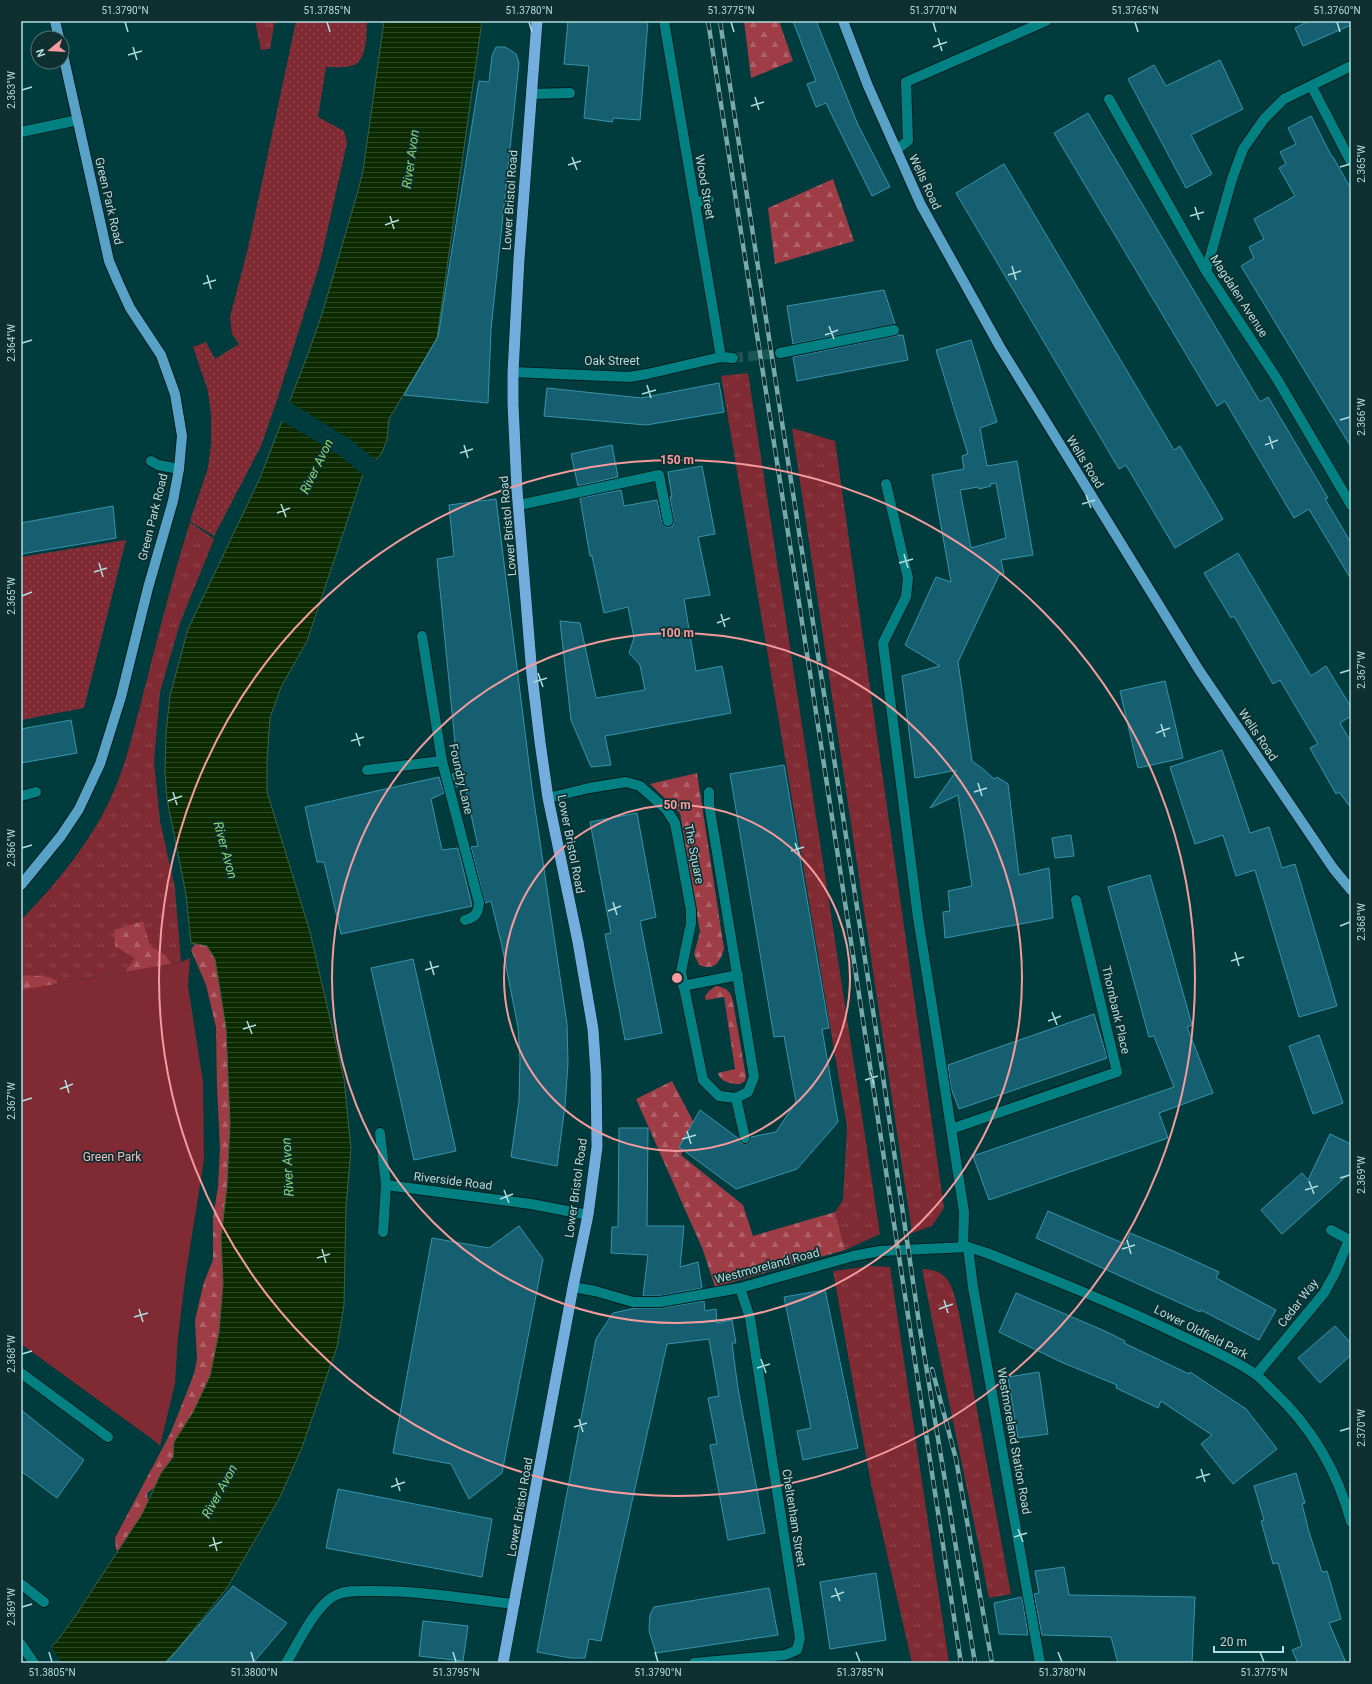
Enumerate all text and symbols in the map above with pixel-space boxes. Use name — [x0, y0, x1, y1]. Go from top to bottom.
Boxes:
text: 51.3790°N — [101, 5, 149, 16]
text: 51.3785°N — [303, 5, 351, 16]
text: 51.3780°N — [505, 5, 553, 16]
text: 51.3775°N — [707, 5, 755, 16]
text: 51.3770°N — [909, 5, 957, 16]
text: 51.3765°N — [1111, 5, 1159, 16]
text: 51.3760°N — [1313, 5, 1361, 16]
north arrow — [30, 30, 70, 70]
text: N — [34, 47, 48, 59]
text: 2.363°W — [6, 71, 17, 109]
water label: River Avon — [399, 129, 422, 189]
text: 2.365°W — [1356, 145, 1367, 183]
street label: Lower Bristol Road — [500, 149, 520, 251]
street label: Wells Road — [906, 152, 944, 212]
street label: Wood Street — [692, 154, 718, 221]
street label: Green Park Road — [92, 156, 126, 246]
street label: Magdalen Avenue — [1207, 252, 1271, 340]
text: 2.364°W — [6, 324, 17, 362]
street label: Oak Street — [584, 354, 640, 368]
text: 2.366°W — [1356, 398, 1367, 436]
street label: Wells Road — [1063, 433, 1107, 491]
water label: River Avon — [297, 436, 336, 496]
text: 150 m — [660, 453, 694, 467]
street label: Green Park Road — [135, 472, 171, 562]
street label: Lower Bristol Road — [497, 475, 519, 577]
text: 2.365°W — [6, 577, 17, 615]
text: 100 m — [660, 626, 694, 640]
text: 2.367°W — [1356, 651, 1367, 689]
street label: Wells Road — [1236, 706, 1280, 764]
street label: Foundry Lane — [446, 742, 476, 816]
street label: Lower Bristol Road — [555, 793, 587, 895]
text: 50 m — [663, 798, 691, 812]
water label: River Avon — [211, 820, 240, 881]
street label: The Square — [681, 823, 707, 885]
text: 2.366°W — [6, 829, 17, 867]
text: 2.368°W — [1356, 903, 1367, 941]
street label: Thornbank Place — [1099, 965, 1133, 1055]
centre of rings — [670, 971, 684, 985]
text: 2.367°W — [6, 1082, 17, 1120]
water label: River Avon — [278, 1137, 297, 1197]
street label: Lower Bristol Road — [562, 1137, 590, 1239]
park label: Green Park — [83, 1150, 142, 1164]
text: 2.369°W — [1356, 1156, 1367, 1194]
street label: Riverside Road — [413, 1169, 493, 1193]
street label: Westmoreland Road — [713, 1245, 821, 1287]
street label: Cedar Way — [1275, 1276, 1321, 1330]
street label: Lower Oldfield Park — [1152, 1302, 1251, 1362]
text: 2.368°W — [6, 1335, 17, 1373]
street label: Westmoreland Station Road — [994, 1366, 1034, 1516]
text: 2.370°W — [1356, 1409, 1367, 1447]
street label: Lower Bristol Road — [504, 1456, 536, 1558]
water label: River Avon — [199, 1462, 240, 1521]
street label: Cheltenham Street — [779, 1468, 809, 1568]
text: 2.369°W — [6, 1588, 17, 1626]
scale bar — [1214, 1628, 1283, 1654]
text: 20 m — [1220, 1635, 1247, 1649]
text: 51.3805°N — [28, 1667, 76, 1678]
text: 51.3800°N — [230, 1667, 278, 1678]
text: 51.3795°N — [432, 1667, 480, 1678]
text: 51.3790°N — [634, 1667, 682, 1678]
text: 51.3785°N — [836, 1667, 884, 1678]
text: 51.3780°N — [1038, 1667, 1086, 1678]
text: 51.3775°N — [1240, 1667, 1288, 1678]

